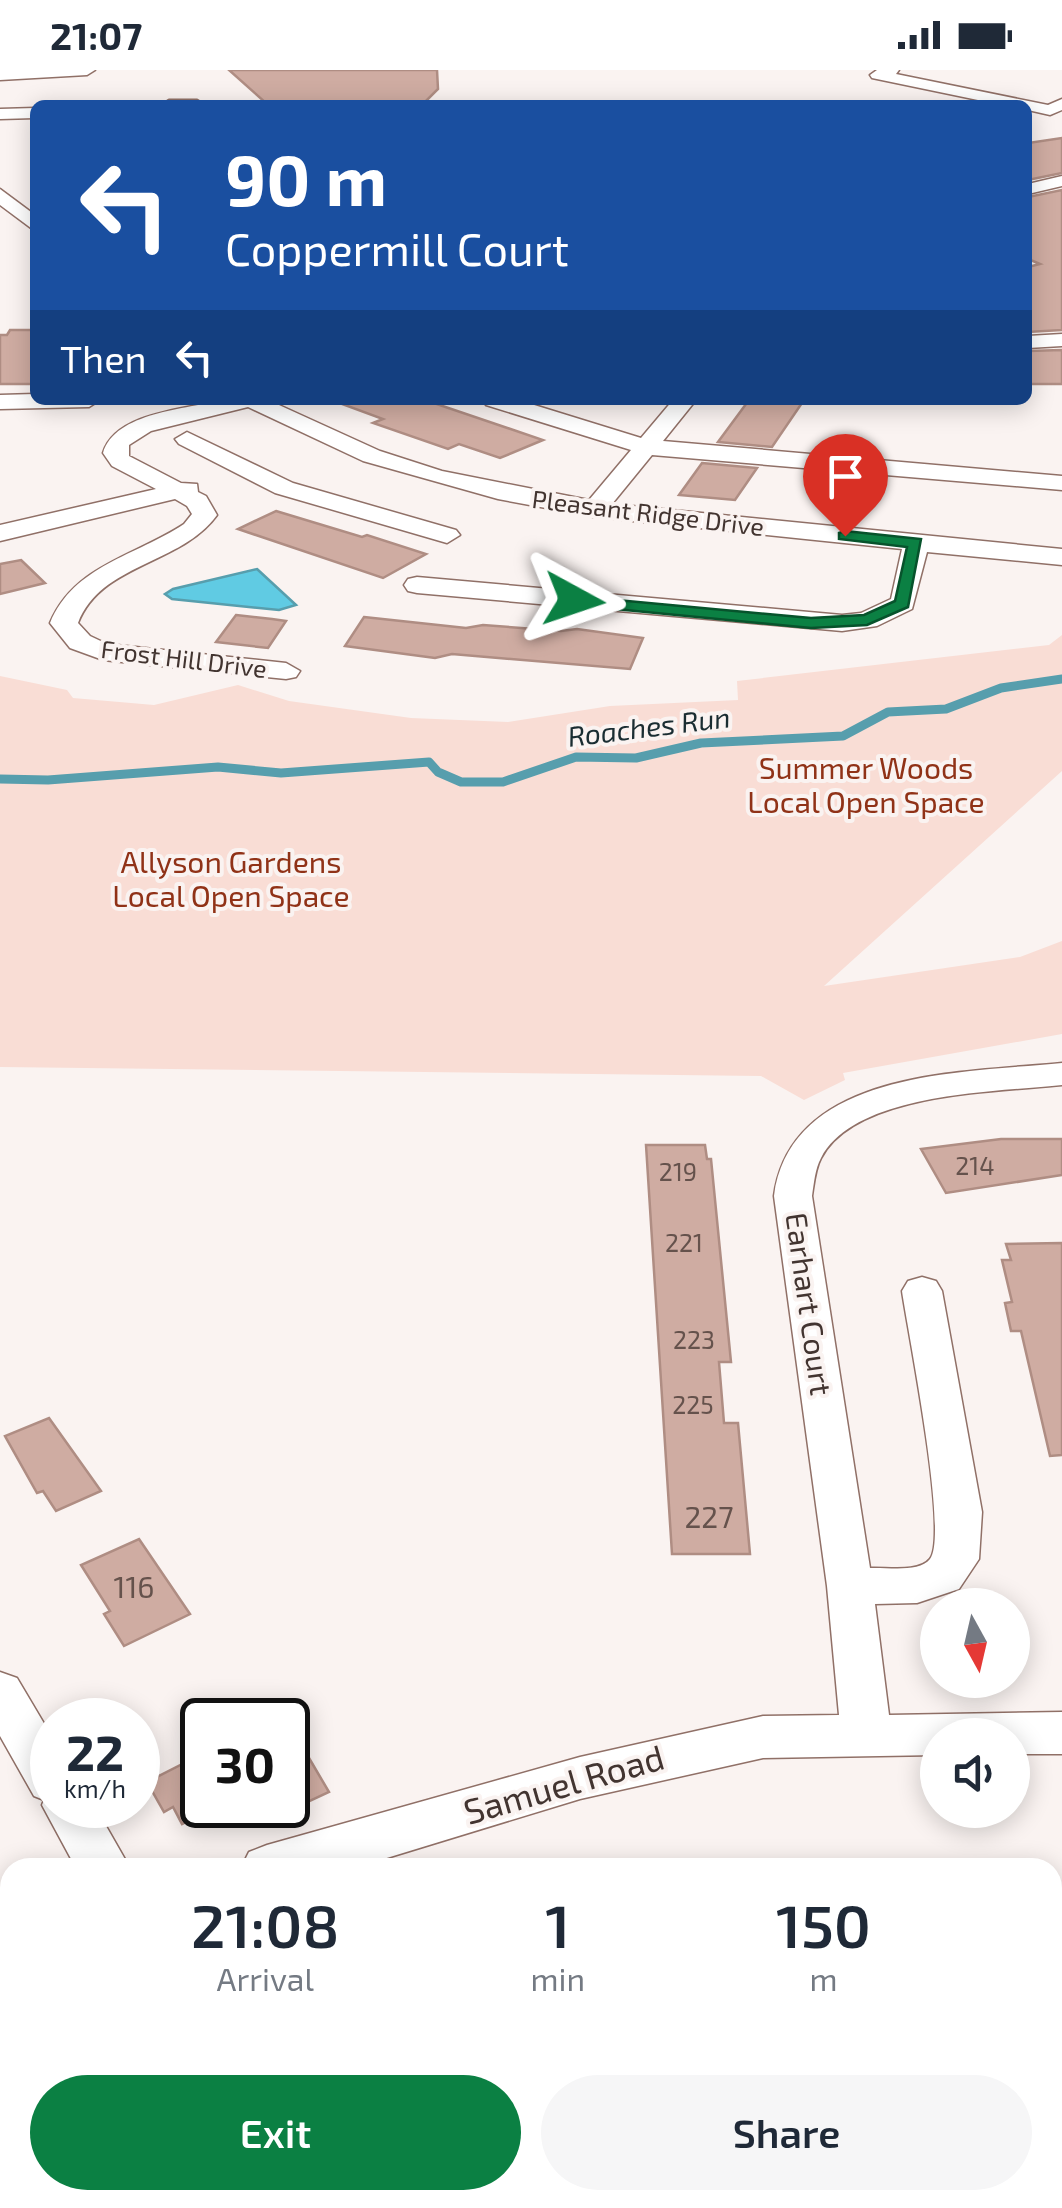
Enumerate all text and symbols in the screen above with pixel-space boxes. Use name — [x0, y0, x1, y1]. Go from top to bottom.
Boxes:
text: 21:07 — [50, 12, 142, 58]
text: 90 m — [225, 136, 387, 220]
icon: left — [60, 140, 190, 270]
text: Coppermill Court — [225, 221, 569, 275]
icon: left — [167, 330, 222, 385]
text: Then — [60, 335, 147, 381]
pin — [803, 434, 888, 537]
icon: arrive — [818, 449, 873, 504]
street label: Pleasant Ridge Drive — [530, 483, 766, 541]
position arrow — [522, 548, 626, 652]
street label: Frost Hill Drive — [100, 633, 269, 683]
water label: Roaches Run — [566, 699, 732, 753]
park label: Summer Woods Local Open Space — [747, 749, 985, 819]
park label: Allyson Gardens Local Open Space — [112, 843, 350, 913]
house number: 214 — [955, 1150, 995, 1180]
house number: 219 — [659, 1156, 697, 1186]
street label: Earhart Court — [779, 1210, 841, 1397]
house number: 221 — [665, 1227, 703, 1257]
house number: 223 — [673, 1324, 715, 1354]
house number: 225 — [672, 1389, 714, 1419]
house number: 227 — [684, 1498, 734, 1534]
house number: 116 — [113, 1568, 155, 1604]
north arrow — [920, 1588, 1030, 1698]
map controls — [920, 1588, 1030, 1828]
speed limit sign: 30 — [180, 1698, 310, 1828]
button: sound — [920, 1718, 1030, 1828]
text: 22 — [66, 1721, 124, 1781]
street label: Samuel Road — [459, 1734, 668, 1832]
text: km/h — [64, 1773, 126, 1803]
text: 21:08 — [191, 1888, 339, 1960]
text: 1 — [545, 1888, 570, 1960]
text: 150 — [776, 1888, 871, 1960]
text: Arrival — [217, 1959, 314, 1997]
text: min — [530, 1959, 585, 1997]
text: m — [810, 1959, 838, 1997]
button: Exit — [30, 2075, 521, 2190]
button: Share — [541, 2075, 1032, 2190]

